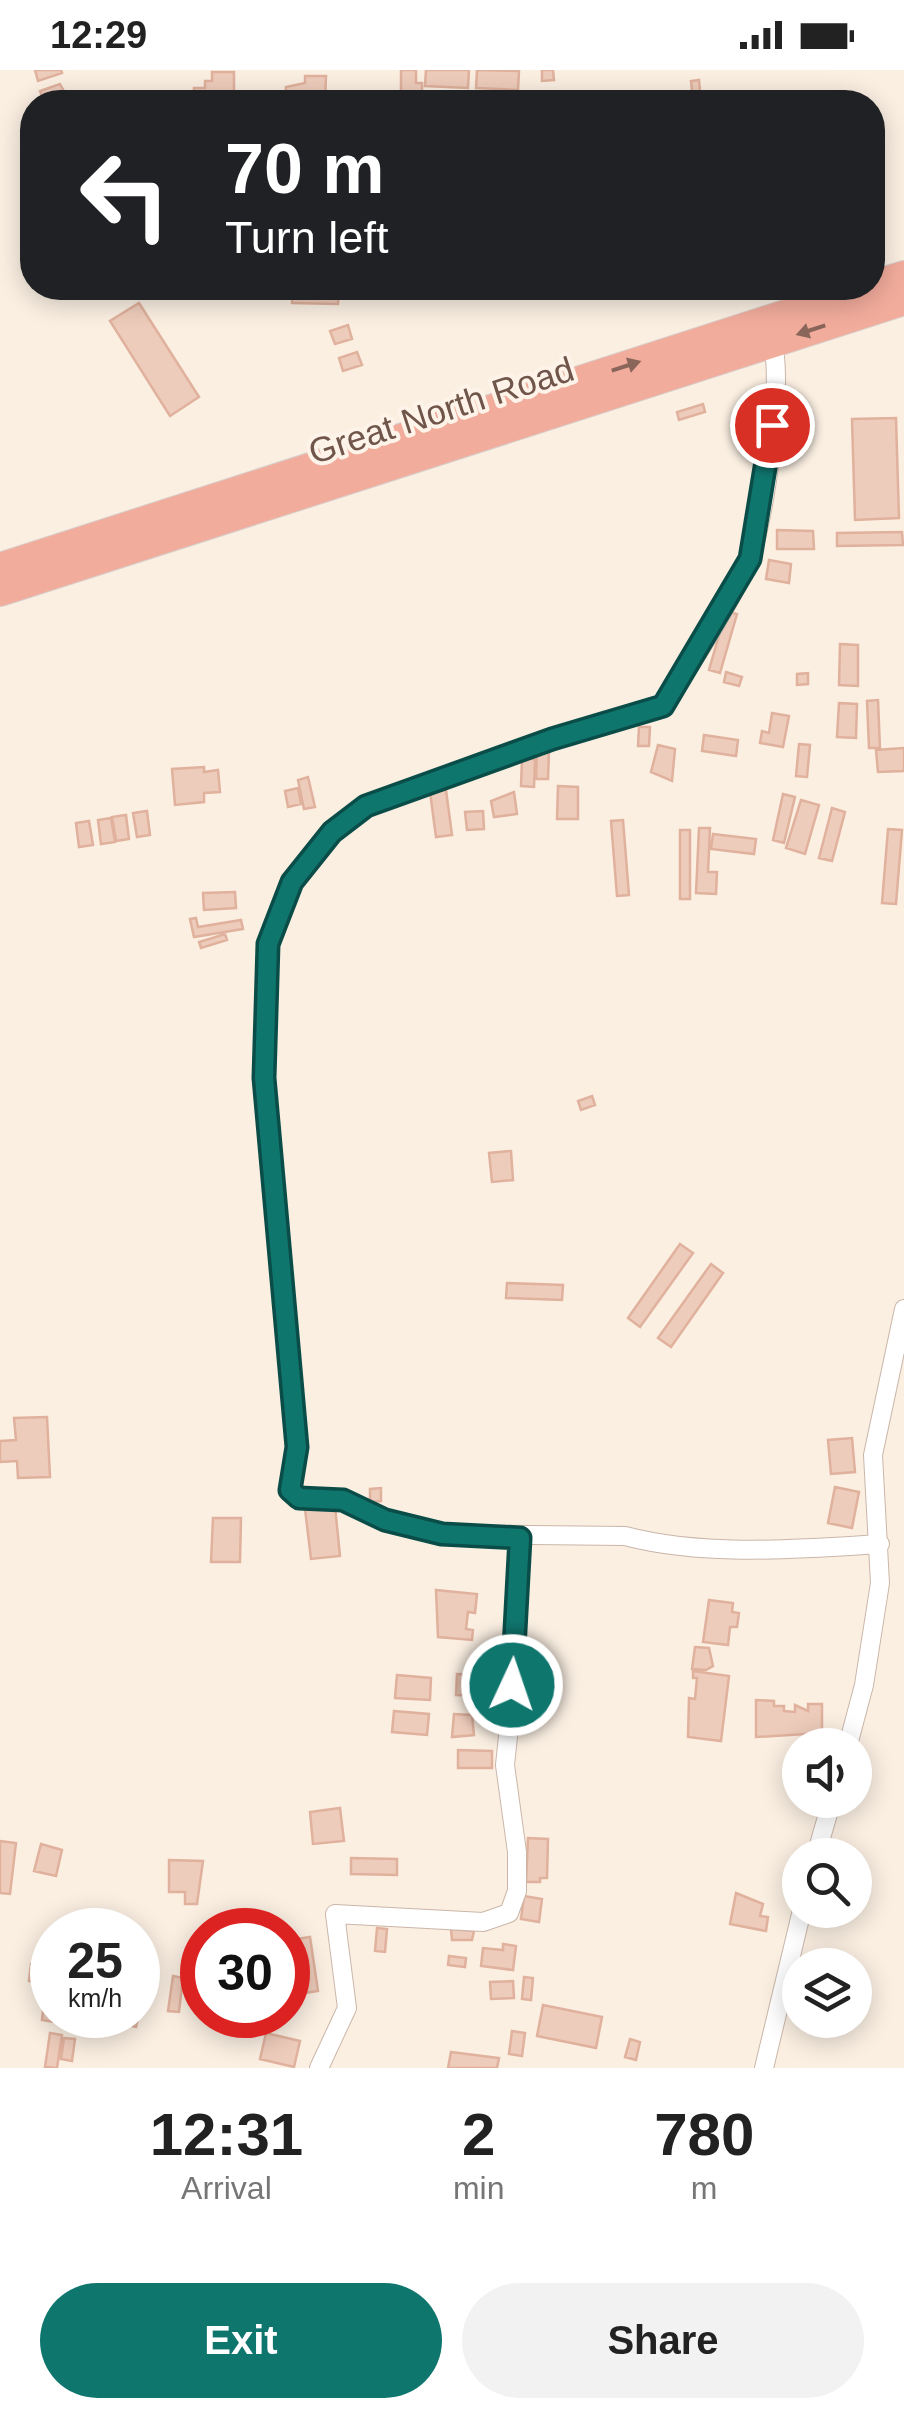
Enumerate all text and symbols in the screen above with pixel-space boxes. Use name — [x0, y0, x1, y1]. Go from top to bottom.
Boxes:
text: 12:29 — [50, 14, 147, 56]
icon: left — [60, 130, 190, 260]
text: 70 m — [225, 130, 385, 208]
text: Turn left — [225, 212, 388, 263]
one-way arrow — [796, 324, 826, 339]
street label: Great North Road — [304, 349, 578, 471]
one-way arrow — [611, 358, 641, 373]
pin — [730, 383, 815, 468]
icon: arrive — [745, 398, 800, 453]
position arrow — [460, 1633, 564, 1737]
map controls — [782, 1728, 872, 2038]
button: sound — [782, 1728, 872, 1818]
button: search — [782, 1838, 872, 1928]
speed limit sign: 30 — [180, 1908, 310, 2038]
text: 25 — [67, 1933, 123, 1989]
button: layers — [782, 1948, 872, 2038]
text: km/h — [68, 1984, 122, 2012]
text: 12:31 — [150, 2101, 303, 2168]
text: 2 — [462, 2101, 495, 2168]
text: 780 — [654, 2101, 754, 2168]
text: Arrival — [181, 2170, 272, 2206]
text: min — [453, 2170, 504, 2206]
text: m — [691, 2170, 718, 2206]
button: Exit — [40, 2283, 442, 2398]
button: Share — [462, 2283, 864, 2398]

